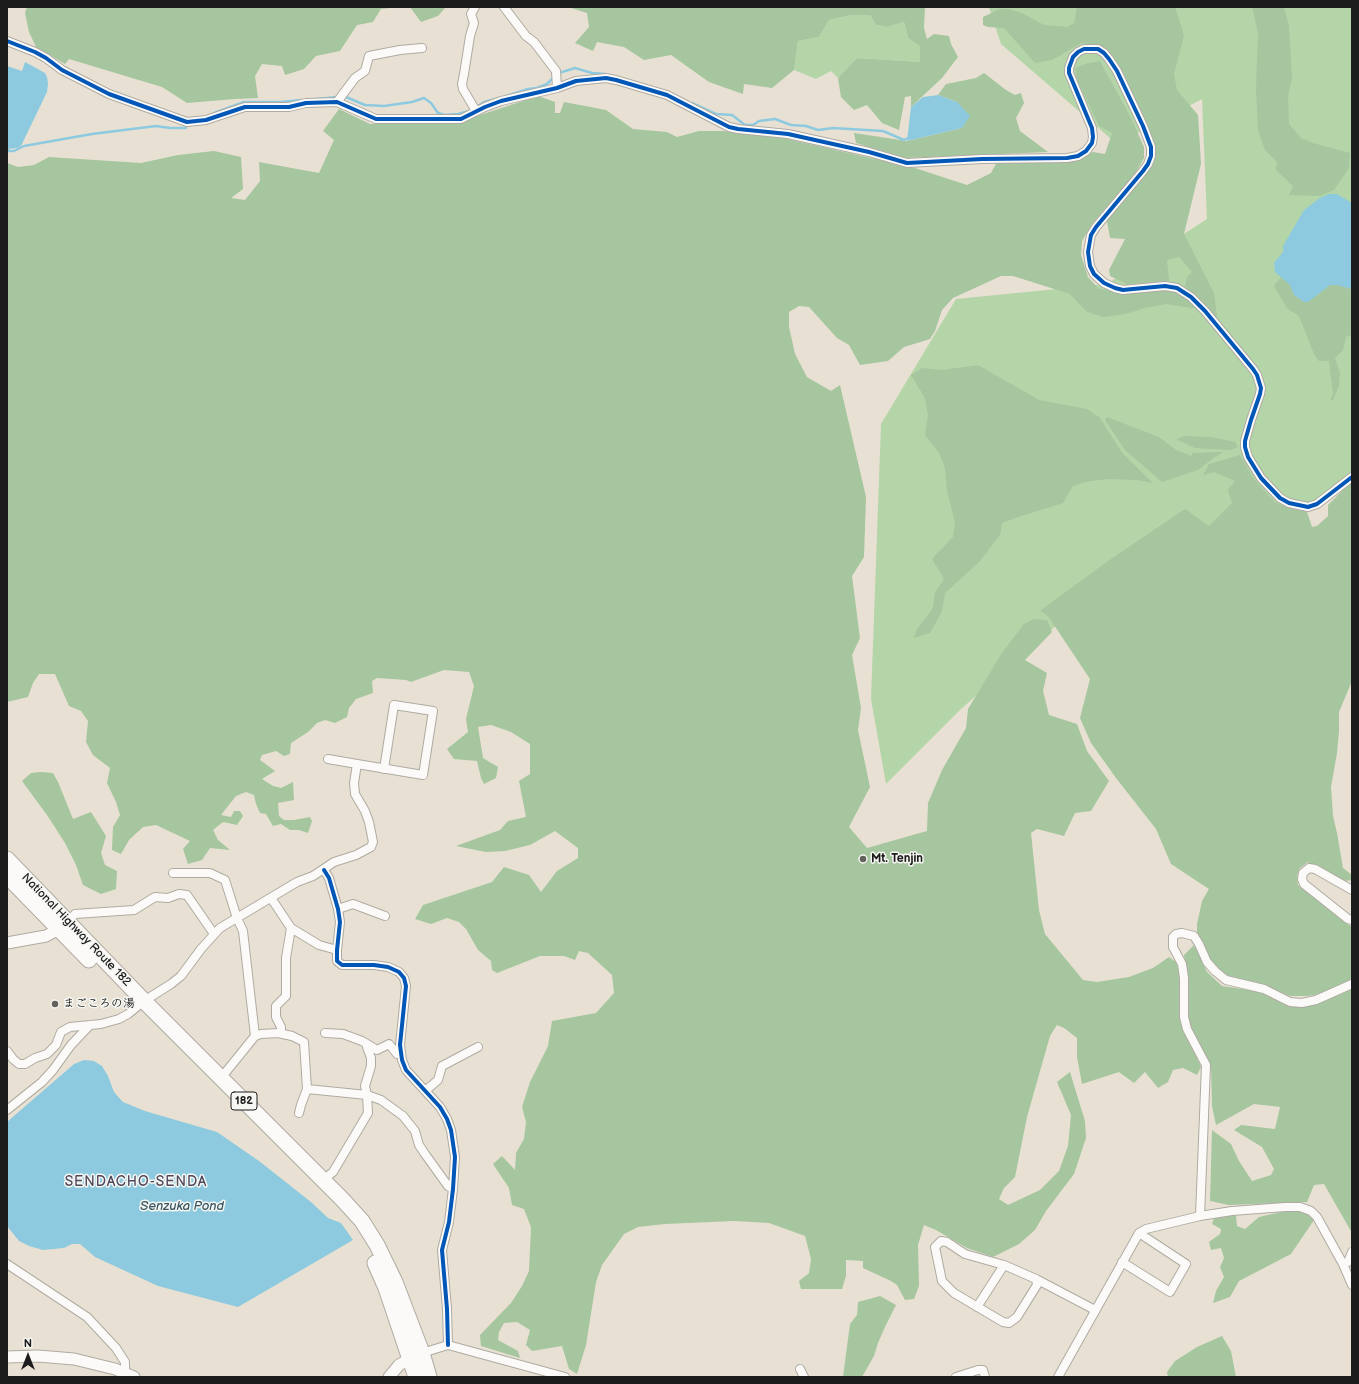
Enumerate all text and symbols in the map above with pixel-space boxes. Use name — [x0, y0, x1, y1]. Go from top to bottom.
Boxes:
place label: Mt. Tenjin — [871, 852, 923, 866]
marker: Mt. Tenjin — [858, 854, 868, 864]
street label: National Highway Route 182 — [18, 871, 134, 989]
place label: まごころの湯 — [63, 997, 135, 1011]
marker: まごころの湯 — [50, 999, 60, 1009]
road number: 182 — [231, 1092, 257, 1110]
district label: SENDACHO-SENDA — [65, 1174, 207, 1190]
water label: Senzuka Pond — [140, 1199, 224, 1215]
north arrow — [8, 1336, 48, 1376]
text: N — [24, 1337, 32, 1350]

